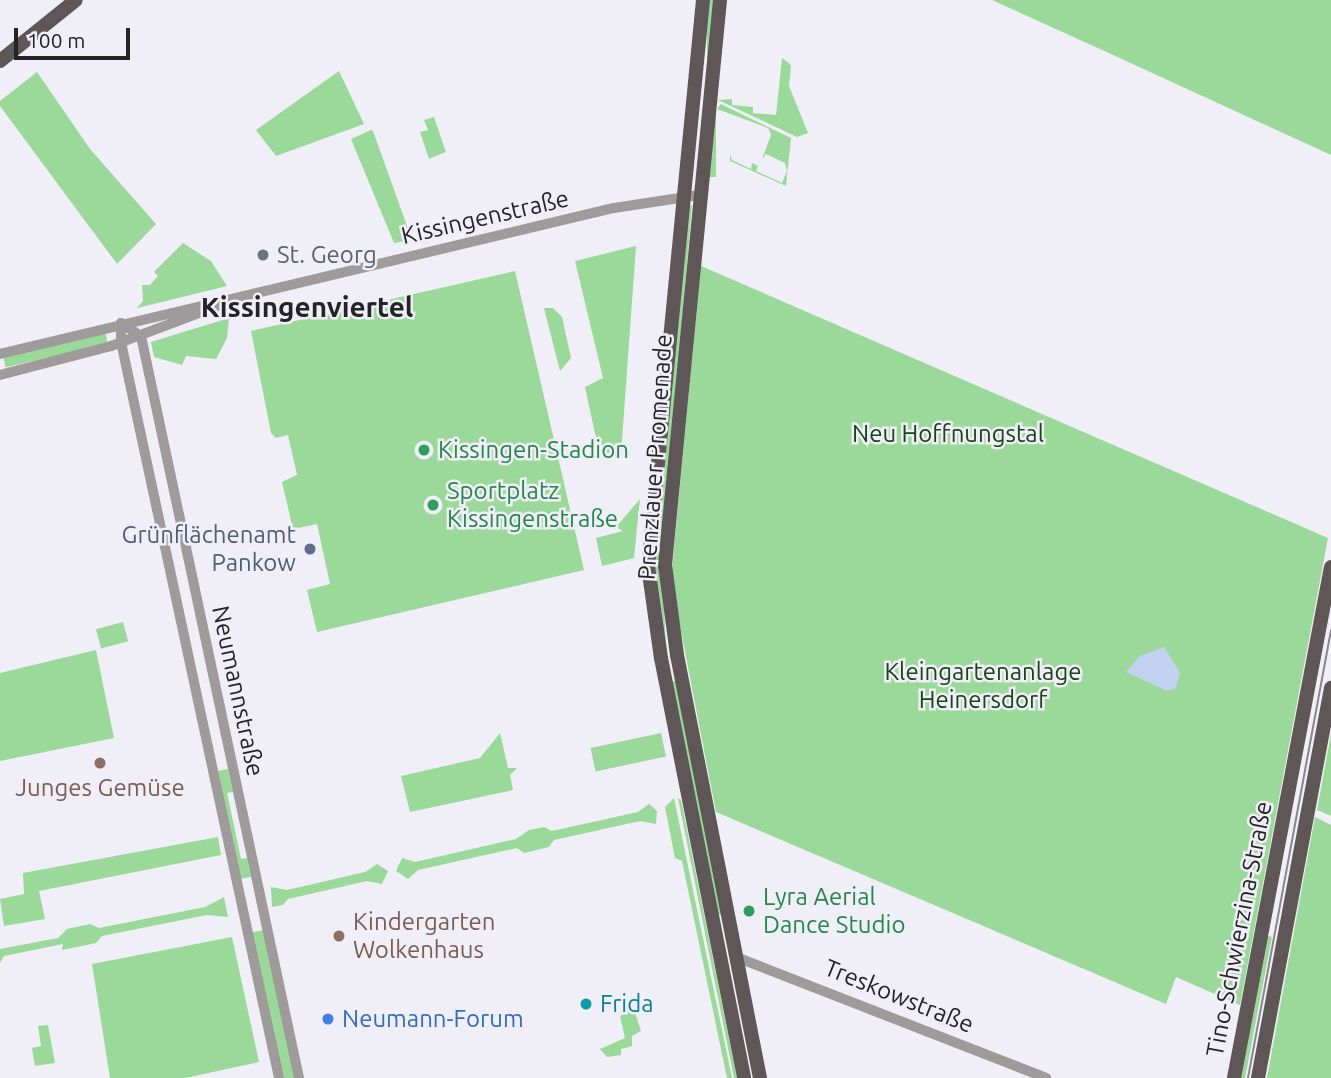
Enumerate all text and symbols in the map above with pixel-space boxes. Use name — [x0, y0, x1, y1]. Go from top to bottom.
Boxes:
scale bar — [18, 14, 133, 58]
text: 100 m — [27, 28, 85, 52]
street label: Kissingenstraße — [398, 184, 572, 250]
place label: St. Georg — [277, 241, 377, 269]
marker: St. Georg — [255, 247, 271, 263]
district label: Kissingenviertel — [201, 290, 413, 324]
street label: Prenzlauer Promenade — [632, 333, 678, 581]
park label: Neu Hoffnungstal — [852, 420, 1044, 448]
place label: Kissingen-Stadion — [438, 436, 629, 464]
marker: Kissingen-Stadion — [416, 442, 432, 458]
place label: Sportplatz Kissingenstraße — [447, 477, 618, 533]
marker: Sportplatz Kissingenstraße — [425, 497, 441, 513]
place label: Grünflächenamt Pankow — [121, 521, 296, 577]
marker: Grünflächenamt Pankow — [302, 541, 318, 557]
street label: Neumannstraße — [206, 603, 270, 779]
park label: Kleingartenanlage Heinersdorf — [884, 658, 1082, 714]
marker: Junges Gemüse — [92, 755, 108, 771]
place label: Junges Gemüse — [15, 774, 185, 802]
street label: Tino-Schwierzina-Straße — [1200, 799, 1278, 1059]
place label: Lyra Aerial Dance Studio — [763, 883, 905, 939]
marker: Lyra Aerial Dance Studio — [741, 903, 757, 919]
place label: Kindergarten Wolkenhaus — [353, 908, 496, 964]
marker: Kindergarten Wolkenhaus — [331, 928, 347, 944]
street label: Treskowstraße — [820, 953, 978, 1039]
place label: Frida — [600, 990, 654, 1018]
marker: Frida — [578, 996, 594, 1012]
place label: Neumann-Forum — [342, 1005, 524, 1033]
marker: Neumann-Forum — [320, 1011, 336, 1027]

